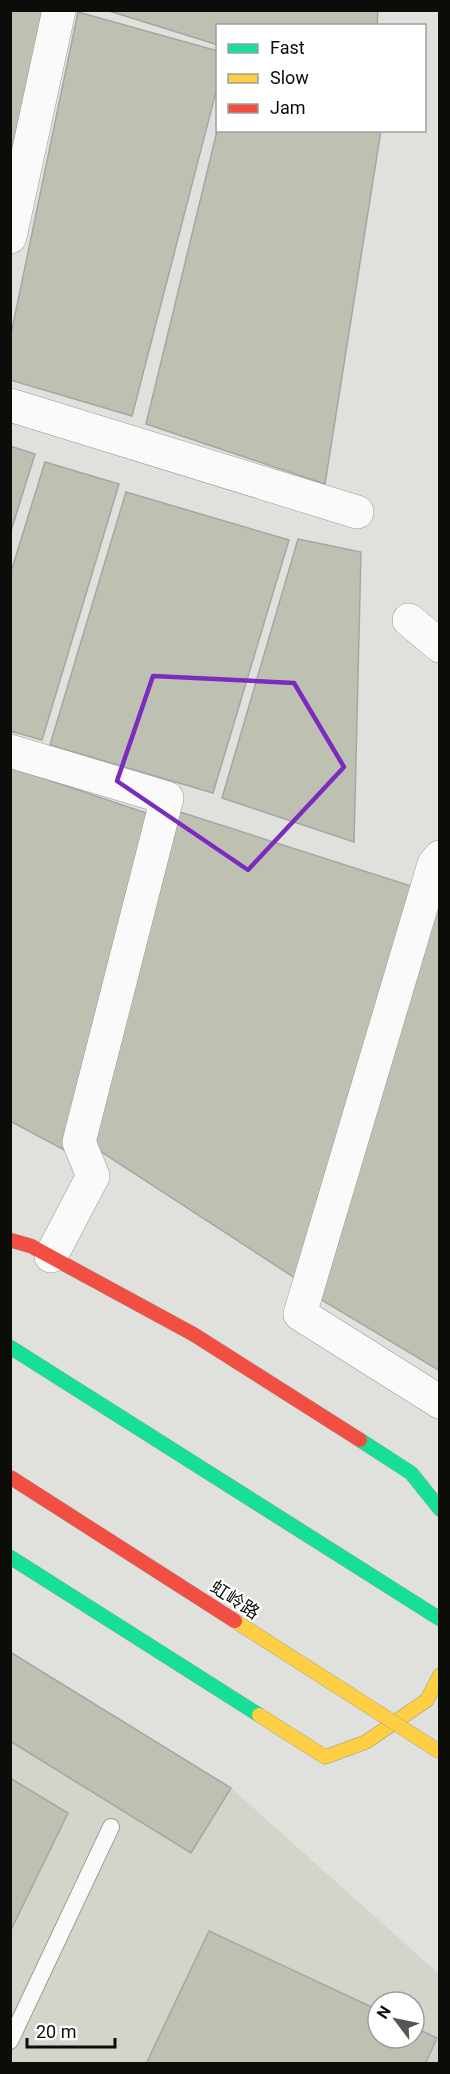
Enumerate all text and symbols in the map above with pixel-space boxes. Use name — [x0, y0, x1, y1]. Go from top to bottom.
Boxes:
legend — [216, 24, 426, 132]
text: Fast — [270, 37, 305, 58]
text: Slow — [270, 67, 309, 88]
text: Jam — [270, 97, 306, 118]
street label: 虹岭路 — [207, 1576, 264, 1623]
north arrow — [366, 1990, 426, 2050]
text: N — [373, 2002, 395, 2022]
scale bar — [27, 2011, 116, 2049]
text: 20 m — [36, 2021, 76, 2042]

